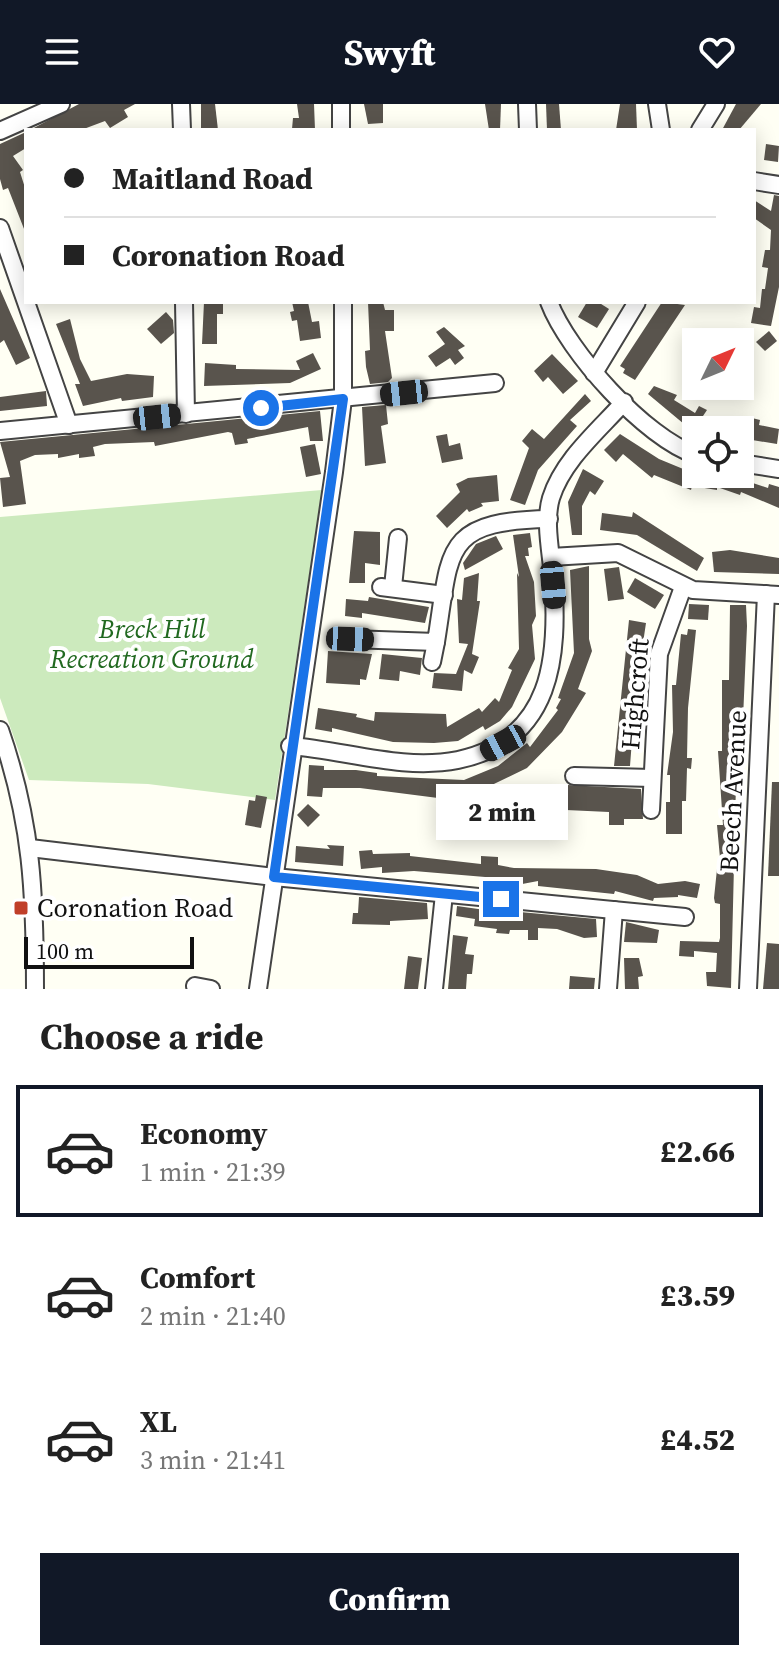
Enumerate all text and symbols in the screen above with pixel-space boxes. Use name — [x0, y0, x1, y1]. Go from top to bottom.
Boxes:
text: Swyft — [344, 28, 435, 77]
icon: menu — [40, 30, 84, 74]
icon: heart — [695, 30, 739, 74]
text: Maitland Road — [112, 158, 313, 199]
text: Coronation Road — [112, 235, 345, 276]
north arrow — [682, 328, 754, 400]
map controls — [682, 328, 754, 488]
car — [379, 379, 429, 407]
route start — [243, 390, 279, 426]
car — [132, 403, 182, 431]
button: locate — [682, 416, 754, 488]
car — [539, 560, 567, 610]
park label: Breck Hill Recreation Ground — [49, 611, 254, 677]
car — [326, 626, 374, 652]
street label: Highcroft — [612, 637, 658, 751]
street label: Beech Avenue — [711, 709, 755, 873]
car — [476, 721, 530, 765]
callout: 2 min — [435, 783, 567, 839]
text: 2 min — [468, 794, 536, 830]
route end — [483, 881, 519, 917]
place label: Coronation Road — [37, 890, 233, 926]
marker: Coronation Road — [12, 899, 30, 917]
scale bar — [24, 933, 194, 969]
text: 100 m — [36, 936, 94, 966]
text: Choose a ride — [40, 1012, 263, 1061]
text: Economy — [140, 1113, 268, 1154]
icon: car — [44, 1115, 116, 1187]
text: £2.66 — [660, 1131, 735, 1172]
text: 1 min · 21:39 — [140, 1154, 286, 1190]
text: Comfort — [140, 1257, 255, 1298]
icon: car — [44, 1259, 116, 1331]
text: £3.59 — [660, 1275, 735, 1316]
text: 2 min · 21:40 — [140, 1298, 286, 1334]
text: XL — [140, 1401, 177, 1442]
icon: car — [44, 1403, 116, 1475]
text: £4.52 — [660, 1419, 735, 1460]
text: 3 min · 21:41 — [140, 1442, 286, 1478]
button: Confirm — [40, 1553, 739, 1645]

